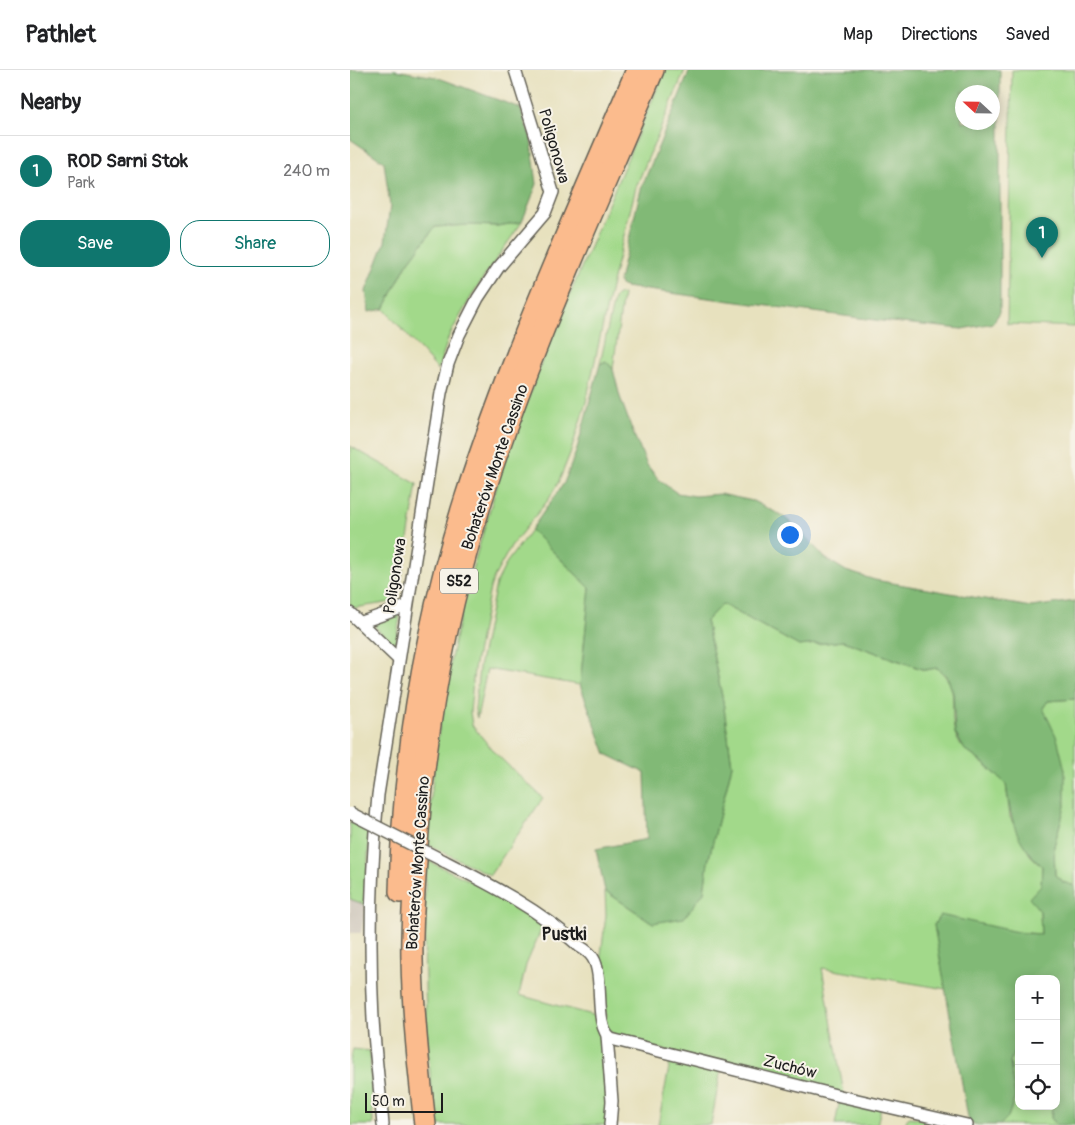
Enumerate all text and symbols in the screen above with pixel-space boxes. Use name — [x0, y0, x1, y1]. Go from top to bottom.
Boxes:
text: Pathlet — [25, 20, 96, 49]
text: Map — [843, 23, 873, 46]
text: Directions — [901, 23, 977, 46]
text: Saved — [1005, 23, 1050, 46]
north arrow — [955, 85, 1000, 130]
text: Nearby — [20, 89, 81, 116]
street label: Poligonowa — [534, 106, 574, 186]
text: ROD Sarni Stok — [67, 149, 188, 173]
text: 1 — [33, 161, 39, 181]
text: 240 m — [283, 161, 330, 181]
text: Park — [67, 173, 95, 193]
pin: 1 — [1026, 217, 1058, 258]
button: Save — [20, 220, 170, 267]
button: Share — [180, 220, 330, 267]
street label: Bohaterów Monte Cassino — [457, 381, 533, 553]
your location — [777, 522, 803, 548]
street label: Poligonowa — [379, 537, 411, 615]
road number: S52 — [440, 568, 478, 594]
street label: Bohaterów Monte Cassino — [402, 775, 434, 951]
district label: Pustki — [542, 923, 587, 946]
map controls — [1015, 975, 1060, 1110]
button: + — [1015, 975, 1060, 1020]
button: − — [1015, 1020, 1060, 1065]
street label: Zuchów — [761, 1051, 819, 1083]
button: locate — [1015, 1065, 1060, 1110]
scale bar — [365, 1090, 442, 1113]
text: 50 m — [372, 1093, 405, 1110]

